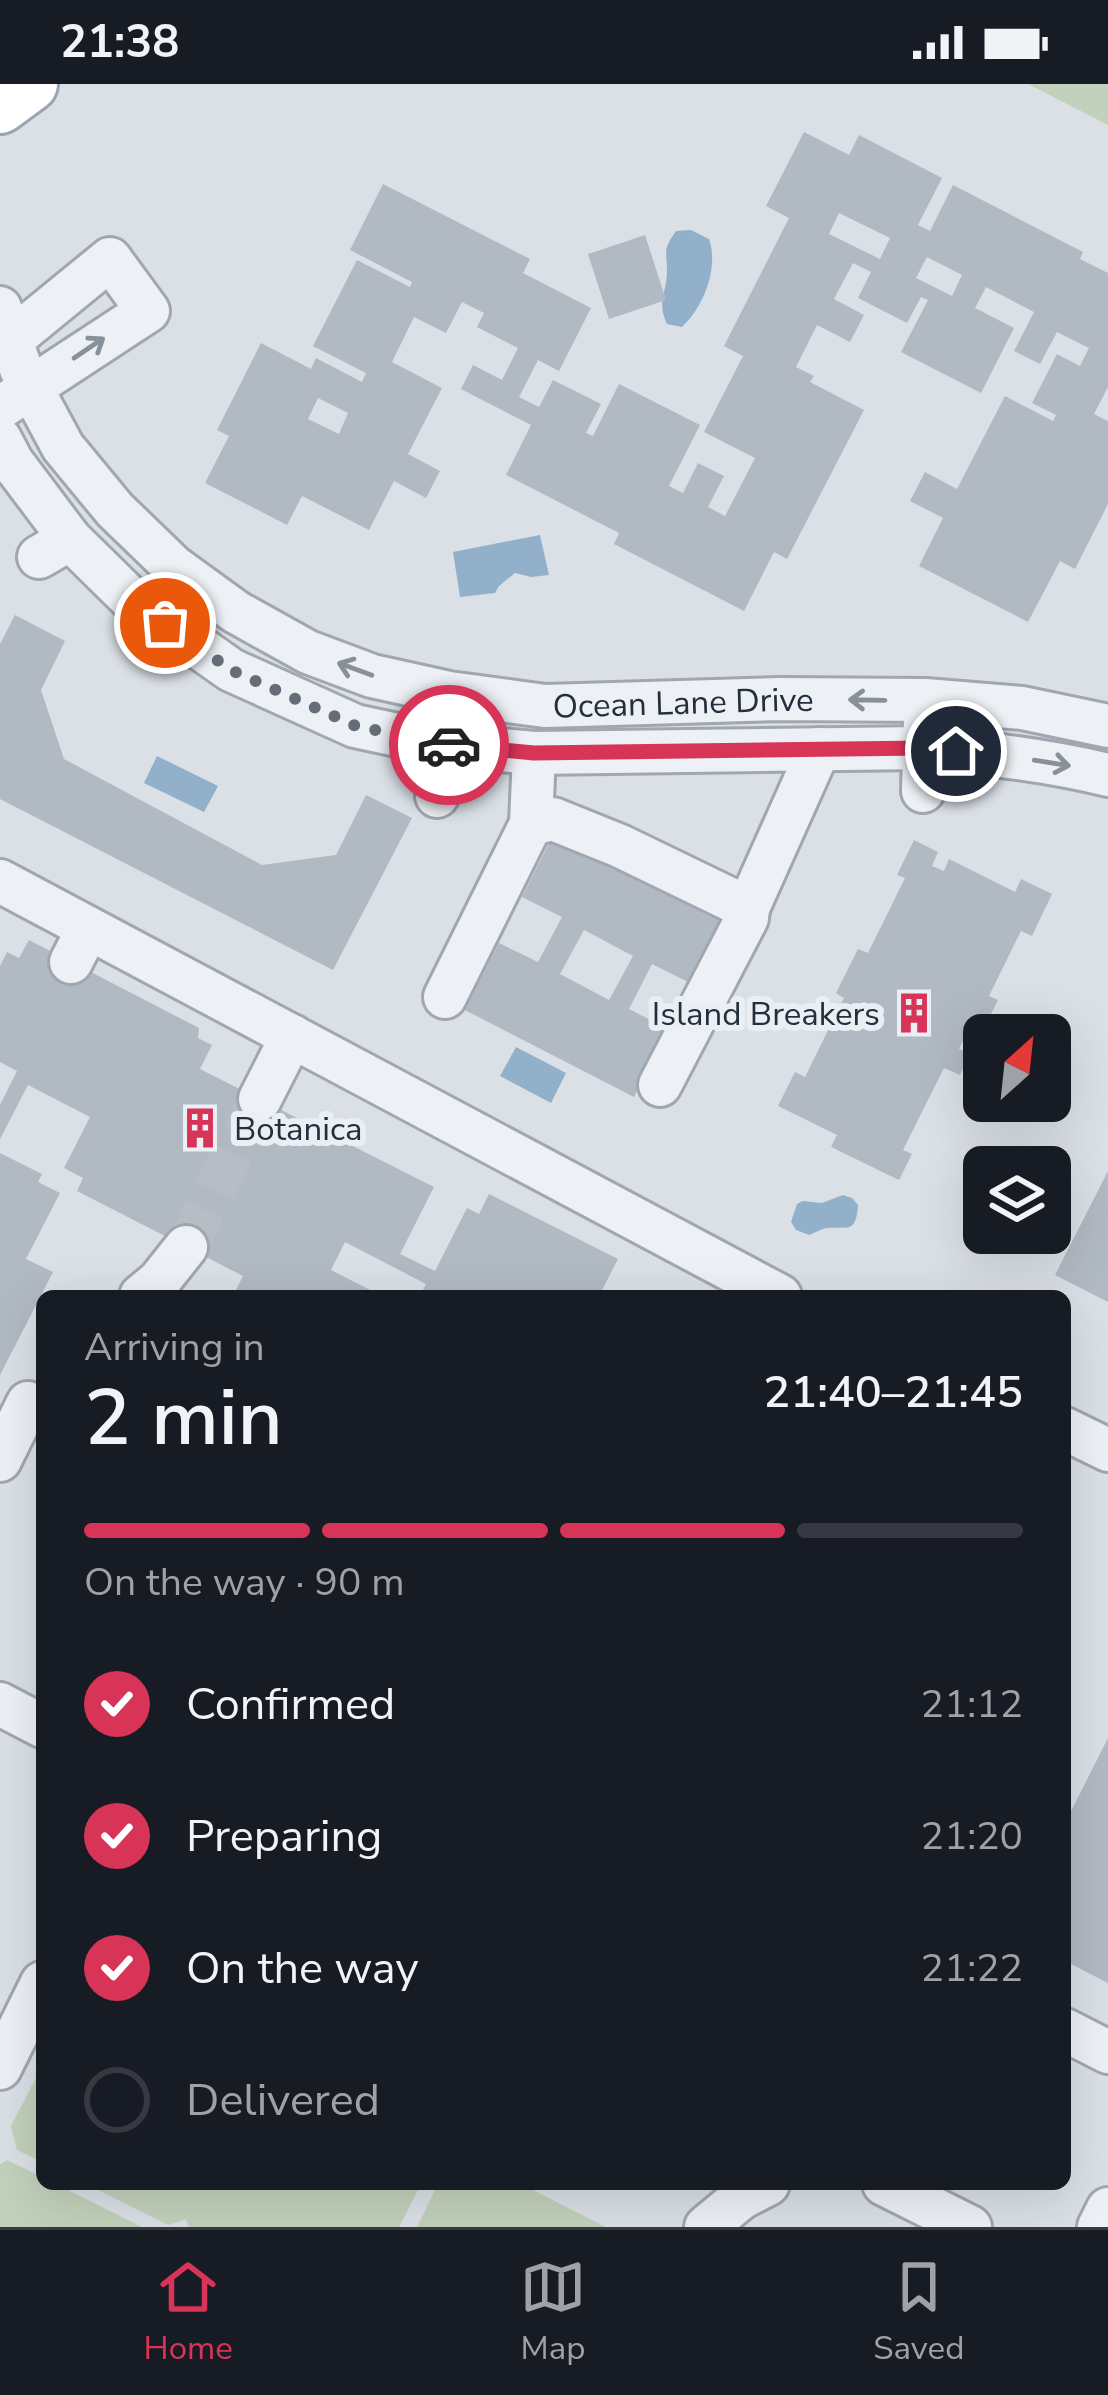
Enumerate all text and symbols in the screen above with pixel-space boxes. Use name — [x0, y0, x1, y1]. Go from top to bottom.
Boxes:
text: 21:38 — [60, 12, 179, 73]
one-way arrow — [72, 336, 105, 361]
pin — [114, 572, 216, 674]
icon: bag — [132, 590, 198, 656]
one-way arrow — [338, 657, 375, 678]
street label: Ocean Lane Drive — [552, 678, 814, 730]
courier — [389, 685, 509, 805]
one-way arrow — [848, 688, 887, 711]
pin — [905, 700, 1007, 802]
icon: car — [416, 712, 482, 778]
icon: home — [923, 718, 989, 784]
one-way arrow — [1032, 752, 1071, 775]
building icon: Island Breakers — [891, 990, 937, 1036]
place label: Island Breakers — [652, 992, 880, 1037]
north arrow — [963, 1014, 1071, 1122]
map controls — [963, 1014, 1071, 1254]
building icon: Botanica — [177, 1105, 223, 1151]
place label: Botanica — [234, 1107, 363, 1152]
button: layers — [963, 1146, 1071, 1254]
text: Arriving in — [84, 1321, 265, 1374]
text: 21:40–21:45 — [763, 1362, 1023, 1423]
text: 2 min — [84, 1365, 283, 1472]
text: On the way · 90 m — [84, 1556, 405, 1609]
icon: check — [84, 1671, 150, 1737]
text: Confirmed — [186, 1674, 395, 1735]
text: 21:12 — [921, 1678, 1023, 1731]
icon: check — [84, 1803, 150, 1869]
text: Preparing — [186, 1806, 382, 1867]
text: 21:20 — [921, 1810, 1023, 1863]
icon: check — [84, 1935, 150, 2001]
text: On the way — [186, 1938, 419, 1999]
text: 21:22 — [921, 1942, 1023, 1995]
text: Delivered — [186, 2070, 380, 2131]
tab: Home — [144, 2254, 233, 2371]
tab: Map — [520, 2254, 586, 2371]
tab: Saved — [873, 2254, 964, 2371]

